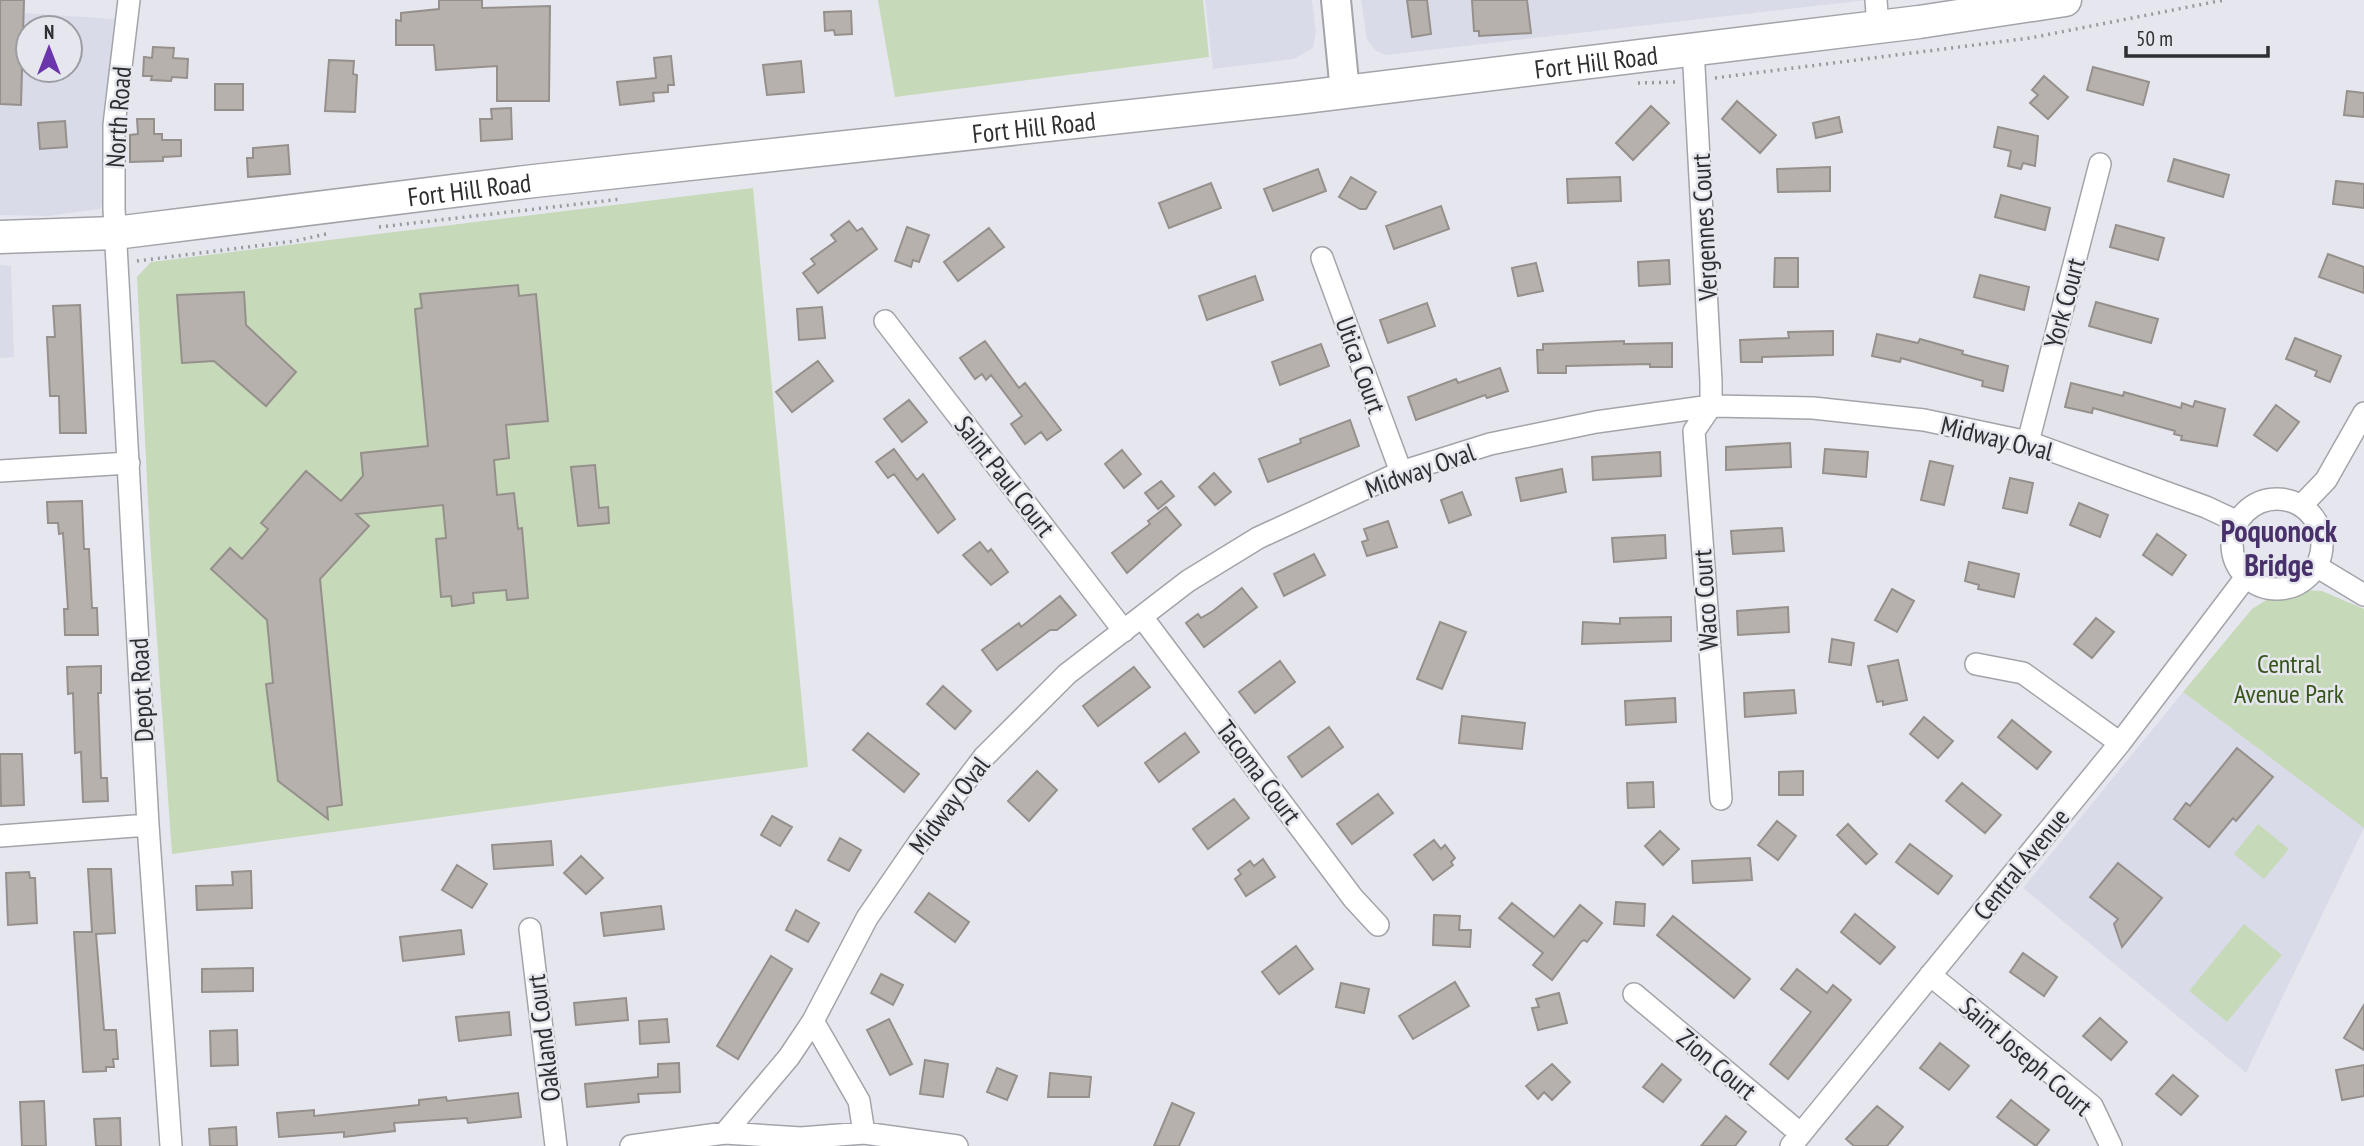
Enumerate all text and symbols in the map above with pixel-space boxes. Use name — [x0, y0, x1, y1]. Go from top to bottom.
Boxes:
north arrow — [14, 14, 84, 84]
scale bar — [2126, 14, 2268, 58]
text: N — [44, 20, 54, 44]
text: 50 m — [2136, 25, 2173, 52]
street label: Fort Hill Road — [1532, 38, 1660, 85]
street label: North Road — [98, 65, 138, 169]
street label: Fort Hill Road — [970, 103, 1097, 150]
street label: Vergennes Court — [1684, 153, 1724, 302]
street label: Fort Hill Road — [406, 165, 533, 213]
street label: York Court — [2036, 254, 2092, 352]
street label: Utica Court — [1328, 312, 1394, 418]
street label: Midway Oval — [1938, 408, 2056, 468]
street label: Saint Paul Court — [948, 409, 1062, 543]
street label: Midway Oval — [1361, 435, 1479, 505]
district label: Poquonock Bridge — [2221, 511, 2338, 584]
street label: Waco Court — [1685, 548, 1725, 652]
street label: Depot Road — [122, 637, 160, 743]
park label: Central Avenue Park — [2234, 647, 2344, 710]
street label: Tacoma Court — [1209, 714, 1309, 830]
street label: Midway Oval — [901, 749, 997, 861]
street label: Central Avenue — [1966, 801, 2076, 927]
street label: Oakland Court — [519, 972, 567, 1104]
street label: Saint Joseph Court — [1953, 989, 2099, 1123]
street label: Zion Court — [1670, 1021, 1764, 1107]

